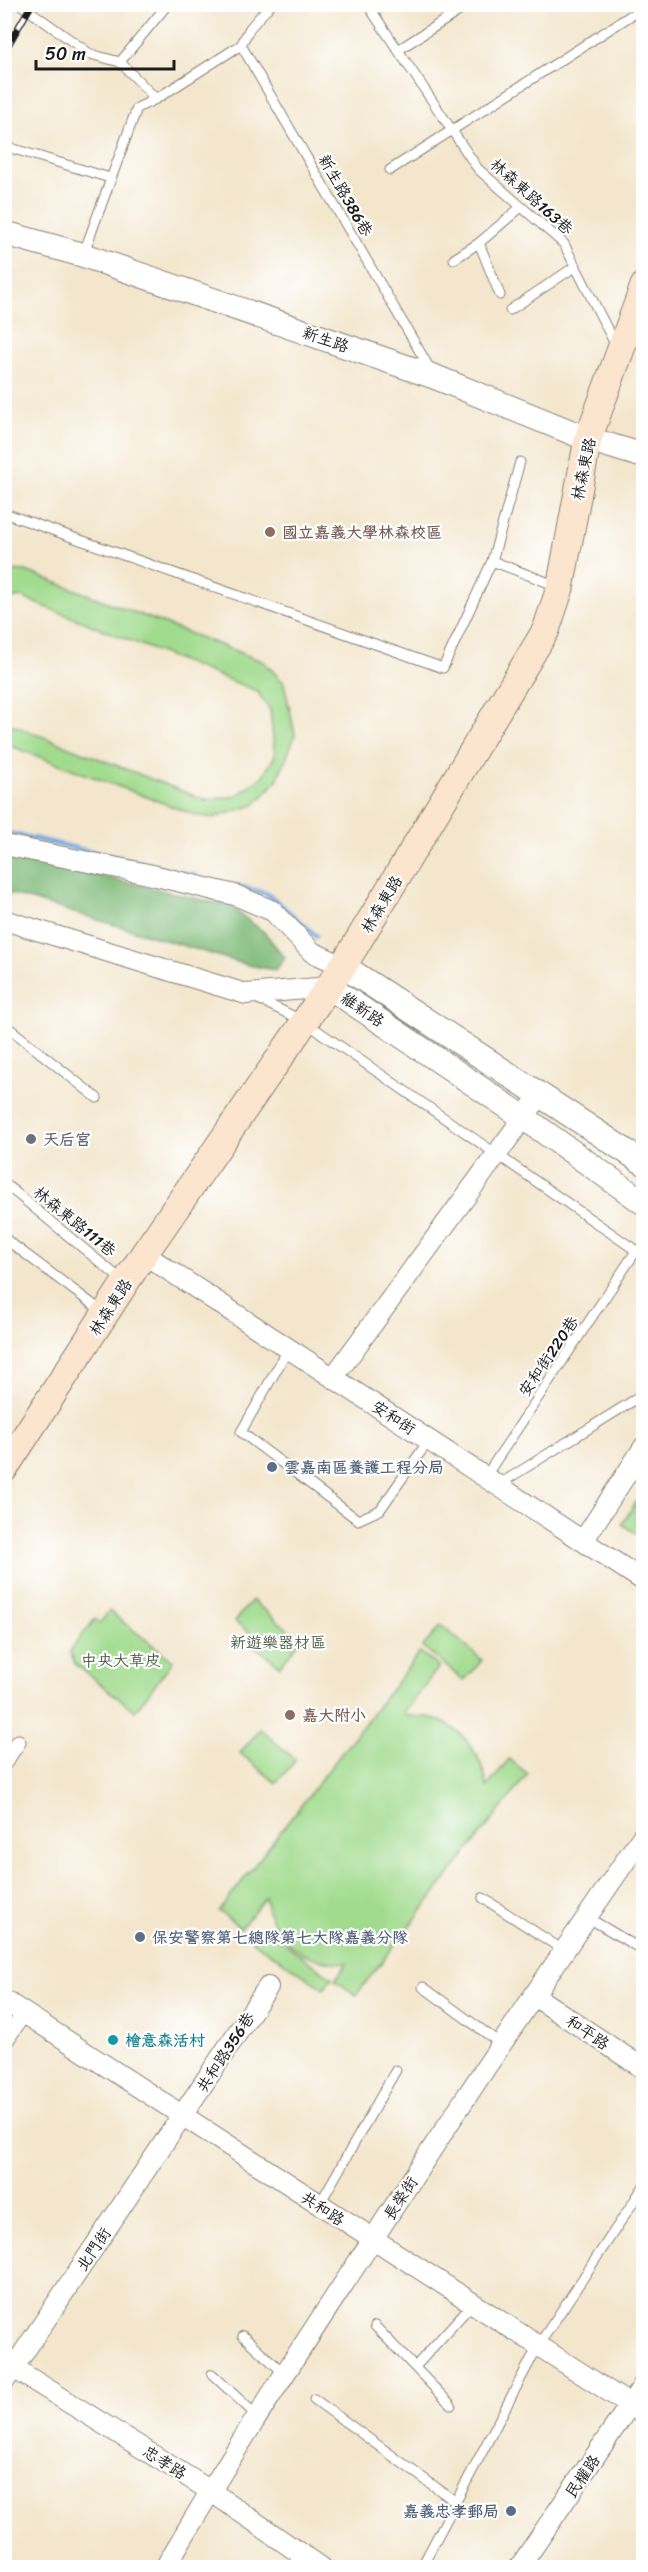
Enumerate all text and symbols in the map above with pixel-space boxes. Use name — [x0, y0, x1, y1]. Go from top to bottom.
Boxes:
scale bar — [36, 33, 174, 71]
text: 50 m — [45, 38, 86, 70]
street label: 新生路386巷 — [310, 148, 381, 242]
street label: 林森東路163巷 — [483, 151, 580, 242]
street label: 新生路 — [298, 318, 353, 361]
street label: 林森東路 — [563, 435, 604, 503]
place label: 國立嘉義大學林森校區 — [282, 518, 442, 547]
marker: 國立嘉義大學林森校區 — [263, 525, 277, 539]
street label: 林森東路 — [353, 869, 410, 939]
street label: 維新路 — [335, 984, 391, 1035]
place label: 天后宮 — [43, 1125, 91, 1154]
marker: 天后宮 — [24, 1132, 38, 1146]
street label: 林森東路111巷 — [26, 1178, 123, 1264]
street label: 林森東路 — [81, 1273, 140, 1342]
street label: 安和街220巷 — [511, 1310, 586, 1403]
street label: 安和街 — [366, 1392, 422, 1443]
place label: 雲嘉南區養護工程分局 — [284, 1453, 444, 1482]
marker: 雲嘉南區養護工程分局 — [265, 1460, 279, 1474]
park label: 新遊樂器材區 — [230, 1628, 326, 1657]
park label: 中央大草皮 — [81, 1646, 161, 1675]
place label: 嘉大附小 — [302, 1701, 366, 1730]
marker: 嘉大附小 — [283, 1708, 297, 1722]
place label: 保安警察第七總隊第七大隊嘉義分隊 — [152, 1923, 408, 1952]
marker: 保安警察第七總隊第七大隊嘉義分隊 — [133, 1930, 147, 1944]
street label: 共和路356巷 — [188, 2006, 263, 2099]
street label: 和平路 — [560, 2007, 616, 2058]
place label: 檜意森活村 — [125, 2026, 205, 2055]
marker: 檜意森活村 — [106, 2033, 120, 2047]
street label: 長榮街 — [375, 2170, 426, 2226]
street label: 共和路 — [295, 2183, 351, 2234]
street label: 北門街 — [68, 2221, 119, 2277]
street label: 忠孝路 — [137, 2437, 193, 2487]
street label: 民權路 — [557, 2448, 608, 2504]
place label: 嘉義忠孝郵局 — [403, 2497, 499, 2526]
marker: 嘉義忠孝郵局 — [504, 2504, 518, 2518]

